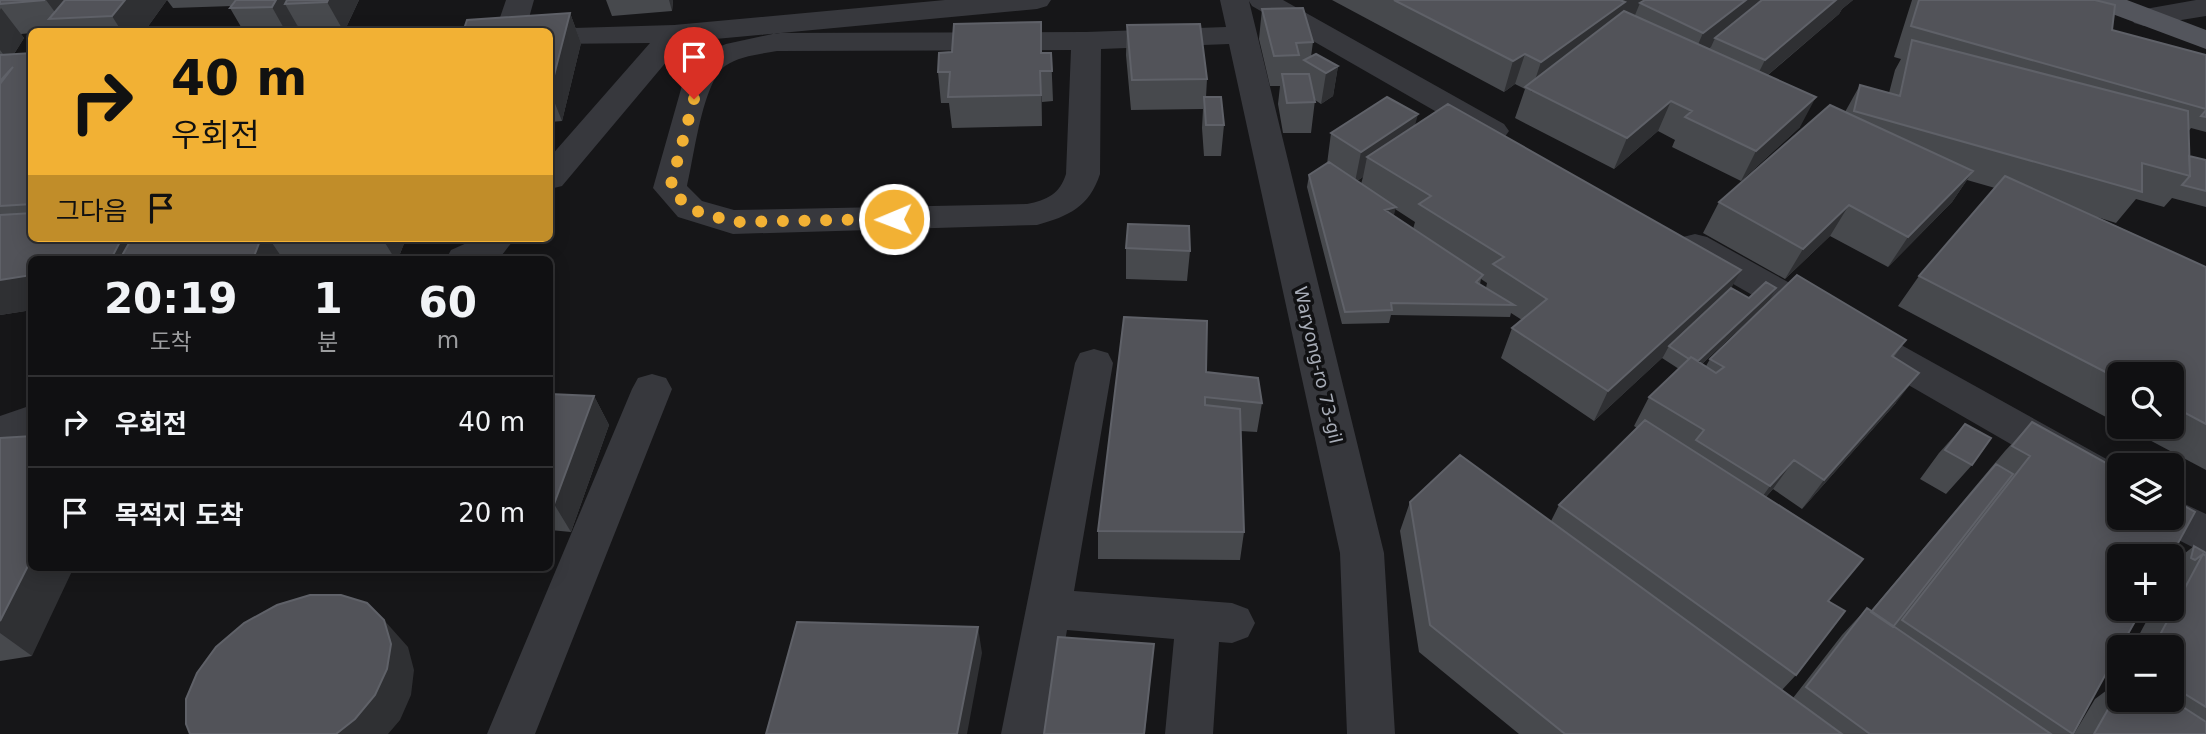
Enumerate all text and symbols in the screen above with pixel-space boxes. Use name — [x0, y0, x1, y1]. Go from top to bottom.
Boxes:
pin — [664, 27, 724, 99]
icon: arrive — [675, 38, 713, 76]
text: 40 m — [171, 50, 307, 107]
icon: right — [56, 56, 147, 147]
text: 우회전 — [171, 116, 259, 154]
position arrow — [857, 182, 931, 256]
icon: arrive — [142, 189, 180, 227]
text: 그다음 — [56, 196, 128, 226]
text: 20:19 — [104, 274, 238, 323]
text: 1 — [313, 274, 343, 323]
text: 60 — [419, 278, 477, 327]
street label: Waryong-ro 73-gil — [1290, 284, 1347, 446]
text: m — [437, 327, 459, 353]
text: 도착 — [150, 329, 192, 355]
text: 분 — [318, 329, 339, 355]
map controls — [2107, 362, 2184, 712]
button: search — [2107, 362, 2184, 439]
icon: right — [56, 403, 94, 441]
text: 40 m — [458, 407, 525, 437]
text: 우회전 — [115, 409, 187, 439]
button: layers — [2107, 453, 2184, 530]
icon: arrive — [56, 494, 94, 532]
text: 20 m — [458, 498, 525, 528]
text: 목적지 도착 — [115, 500, 244, 530]
button: + — [2107, 544, 2184, 621]
button: − — [2107, 635, 2184, 712]

